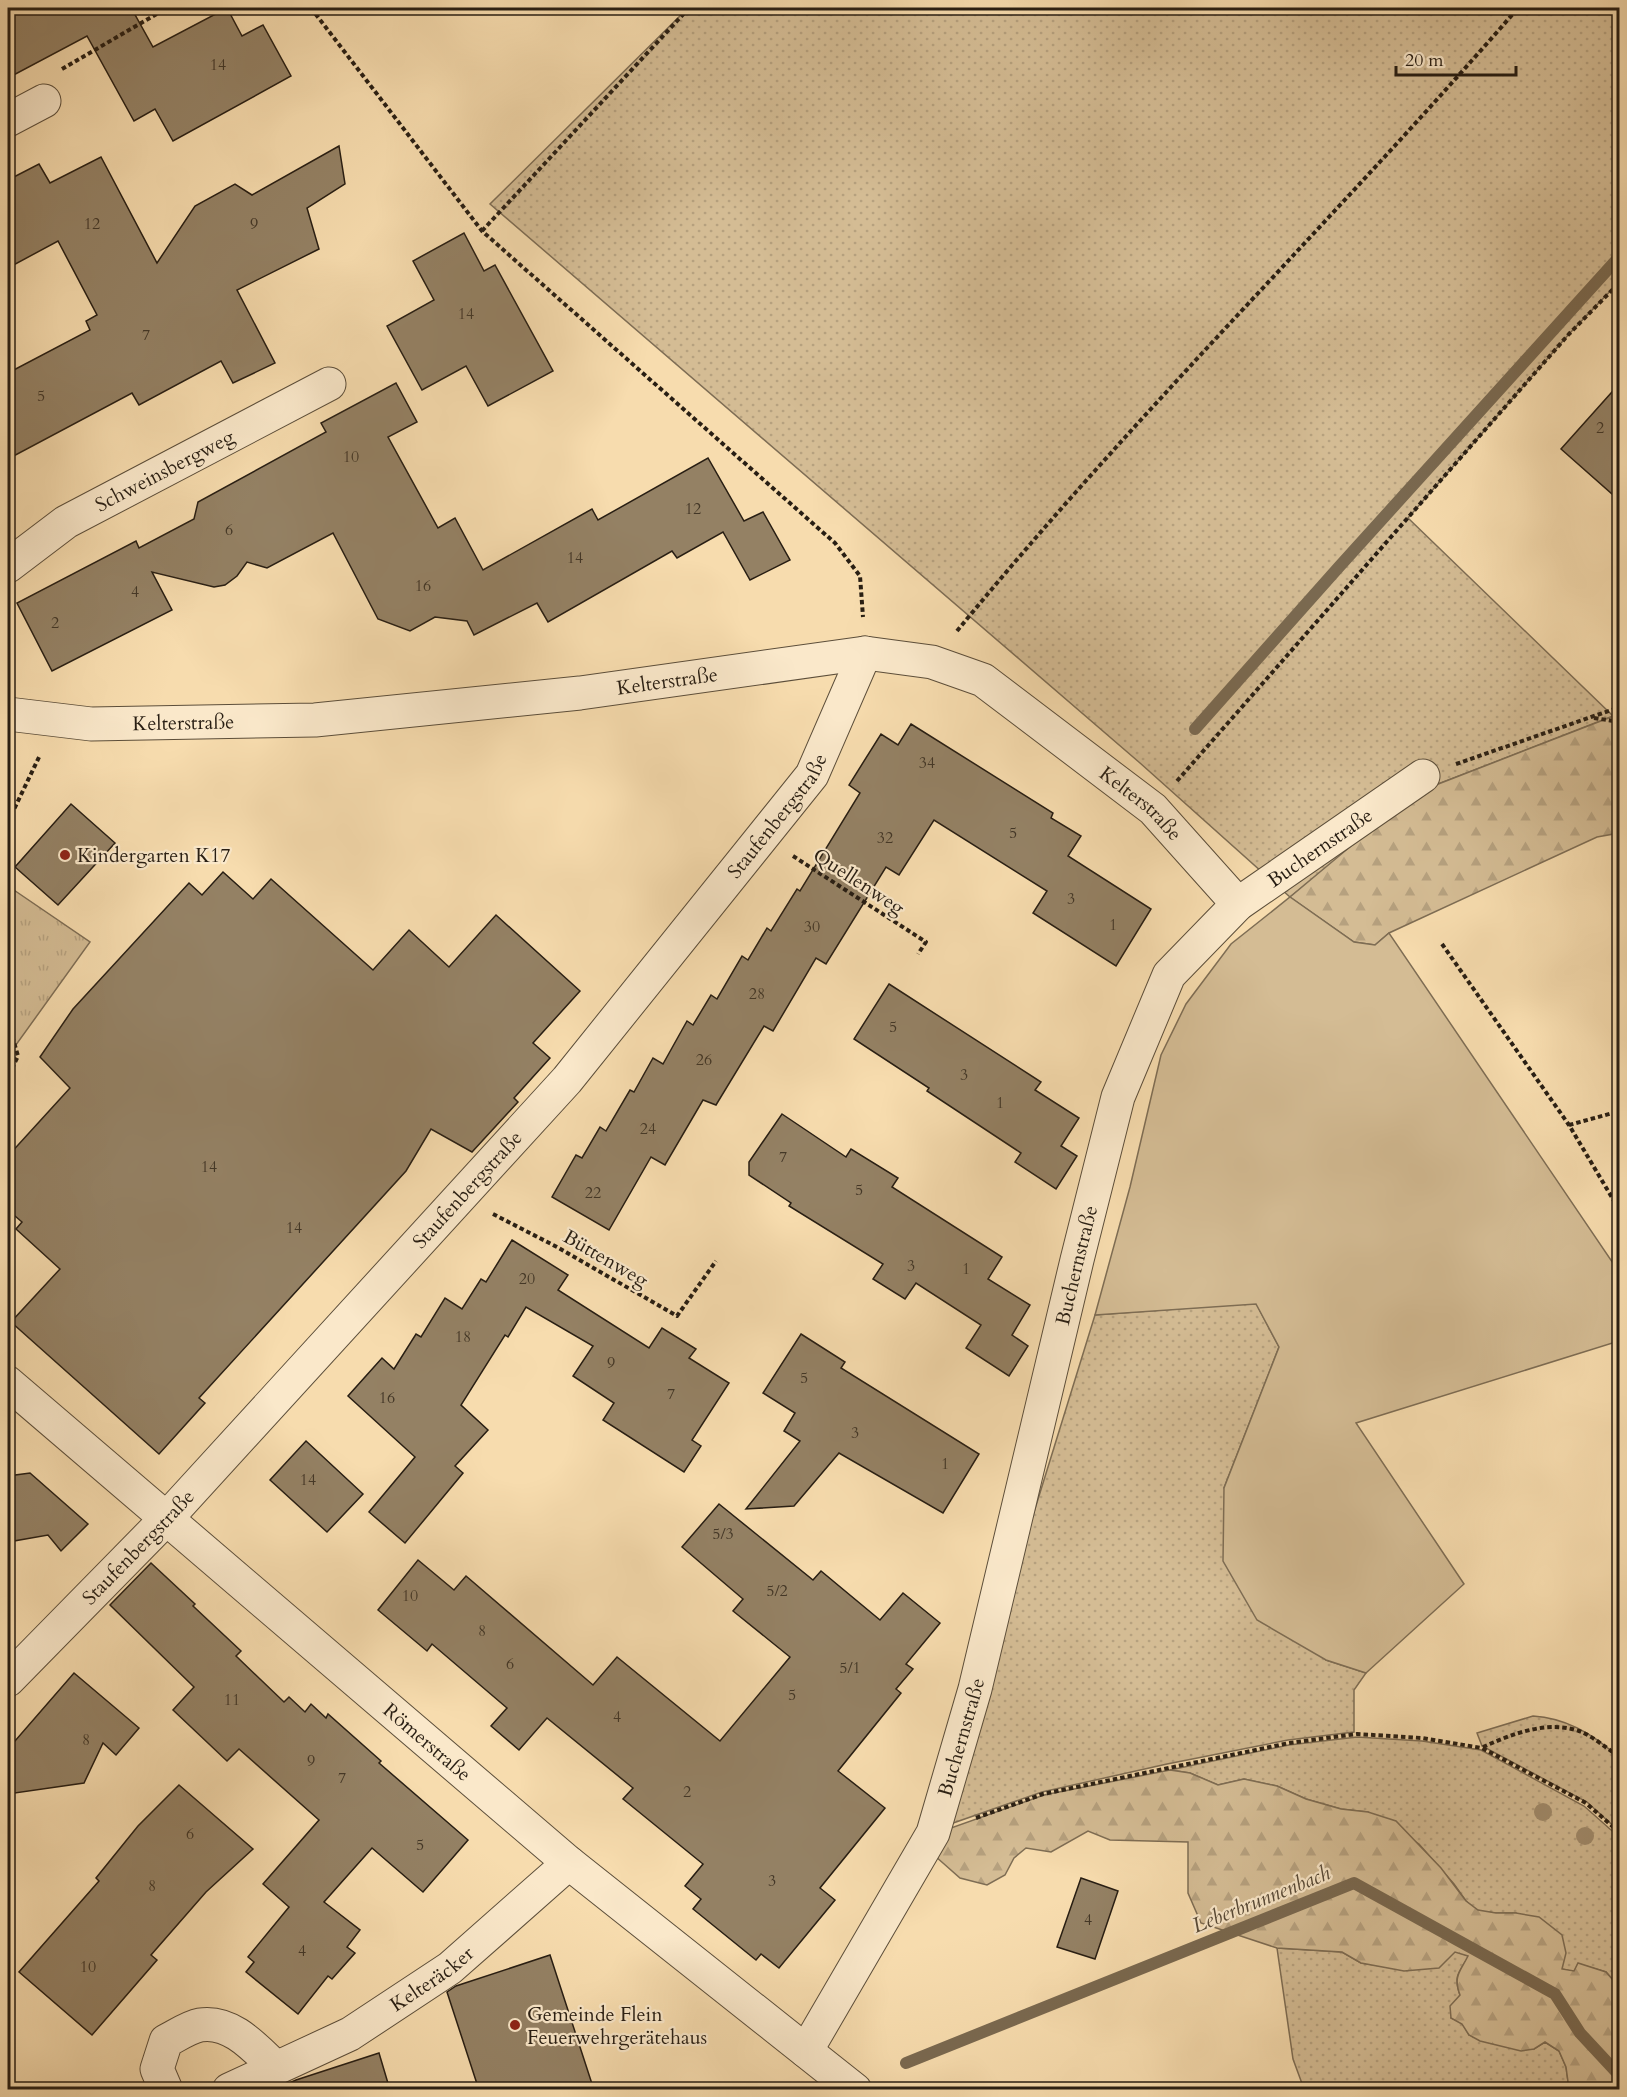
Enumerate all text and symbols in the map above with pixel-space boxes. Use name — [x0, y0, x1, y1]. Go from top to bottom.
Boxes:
scale bar — [1396, 39, 1516, 77]
text: 20 m — [1405, 48, 1444, 73]
house number: 14 — [210, 54, 226, 76]
house number: 12 — [84, 213, 100, 235]
house number: 9 — [250, 213, 258, 235]
house number: 14 — [458, 303, 474, 325]
house number: 7 — [142, 324, 150, 346]
house number: 5 — [37, 385, 45, 407]
house number: 2 — [1596, 417, 1604, 439]
street label: Schweinsbergweg — [90, 423, 240, 518]
house number: 10 — [343, 446, 359, 468]
house number: 12 — [685, 498, 701, 520]
house number: 6 — [225, 519, 233, 541]
house number: 14 — [567, 547, 583, 569]
house number: 16 — [415, 575, 431, 597]
house number: 4 — [131, 581, 139, 603]
house number: 2 — [51, 612, 59, 634]
street label: Kelterstraße — [615, 661, 719, 702]
street label: Kelterstraße — [132, 708, 235, 737]
street label: Staufenbergstraße — [721, 750, 834, 884]
house number: 34 — [919, 752, 935, 774]
street label: Kelterstraße — [1094, 760, 1188, 847]
street label: Buchernstraße — [1262, 802, 1378, 894]
house number: 5 — [1009, 822, 1017, 844]
house number: 32 — [877, 827, 893, 849]
place label: Kindergarten K17 — [77, 842, 231, 869]
street label: Quellenweg — [808, 842, 910, 922]
marker: Kindergarten K17 — [58, 848, 72, 862]
house number: 3 — [1067, 888, 1075, 910]
house number: 1 — [1109, 914, 1117, 936]
house number: 30 — [804, 916, 820, 938]
house number: 28 — [749, 983, 765, 1005]
house number: 5 — [889, 1016, 897, 1038]
house number: 26 — [696, 1049, 712, 1071]
house number: 3 — [960, 1064, 968, 1086]
house number: 1 — [996, 1092, 1004, 1114]
house number: 24 — [640, 1118, 656, 1140]
street label: Staufenbergstraße — [407, 1125, 528, 1255]
house number: 7 — [779, 1146, 787, 1168]
house number: 14 — [201, 1156, 217, 1178]
house number: 5 — [855, 1179, 863, 1201]
house number: 22 — [585, 1182, 601, 1204]
street label: Buchernstraße — [1049, 1203, 1104, 1328]
house number: 14 — [286, 1217, 302, 1239]
street label: Büttenweg — [558, 1223, 654, 1294]
house number: 3 — [907, 1255, 915, 1277]
house number: 1 — [962, 1258, 970, 1280]
house number: 20 — [519, 1268, 535, 1290]
house number: 18 — [455, 1326, 471, 1348]
house number: 9 — [607, 1352, 615, 1374]
house number: 5 — [800, 1367, 808, 1389]
house number: 7 — [667, 1383, 675, 1405]
house number: 16 — [379, 1387, 395, 1409]
house number: 3 — [851, 1422, 859, 1444]
house number: 1 — [941, 1453, 949, 1475]
house number: 14 — [300, 1469, 316, 1491]
street label: Staufenbergstraße — [76, 1484, 200, 1611]
house number: 5/3 — [712, 1523, 734, 1545]
house number: 5/2 — [766, 1580, 788, 1602]
house number: 10 — [402, 1585, 418, 1607]
house number: 8 — [478, 1620, 486, 1642]
house number: 6 — [506, 1653, 514, 1675]
house number: 5/1 — [839, 1657, 861, 1679]
street label: Buchernstraße — [931, 1675, 991, 1800]
house number: 5 — [788, 1684, 796, 1706]
house number: 11 — [224, 1689, 240, 1711]
street label: Römerstraße — [377, 1697, 477, 1788]
house number: 4 — [613, 1706, 621, 1728]
house number: 8 — [82, 1729, 90, 1751]
house number: 9 — [307, 1750, 315, 1772]
house number: 7 — [338, 1767, 346, 1789]
house number: 2 — [683, 1781, 691, 1803]
house number: 6 — [186, 1823, 194, 1845]
house number: 5 — [416, 1834, 424, 1856]
water label: Leberbrunnenbach — [1188, 1859, 1335, 1940]
house number: 3 — [768, 1870, 776, 1892]
house number: 8 — [148, 1875, 156, 1897]
house number: 4 — [1084, 1909, 1092, 1931]
house number: 4 — [298, 1940, 306, 1962]
street label: Kelteräcker — [385, 1940, 480, 2018]
house number: 10 — [80, 1956, 96, 1978]
place label: Gemeinde Flein Feuerwehrgerätehaus — [527, 2001, 707, 2051]
marker: Gemeinde Flein Feuerwehrgerätehaus — [508, 2018, 522, 2032]

